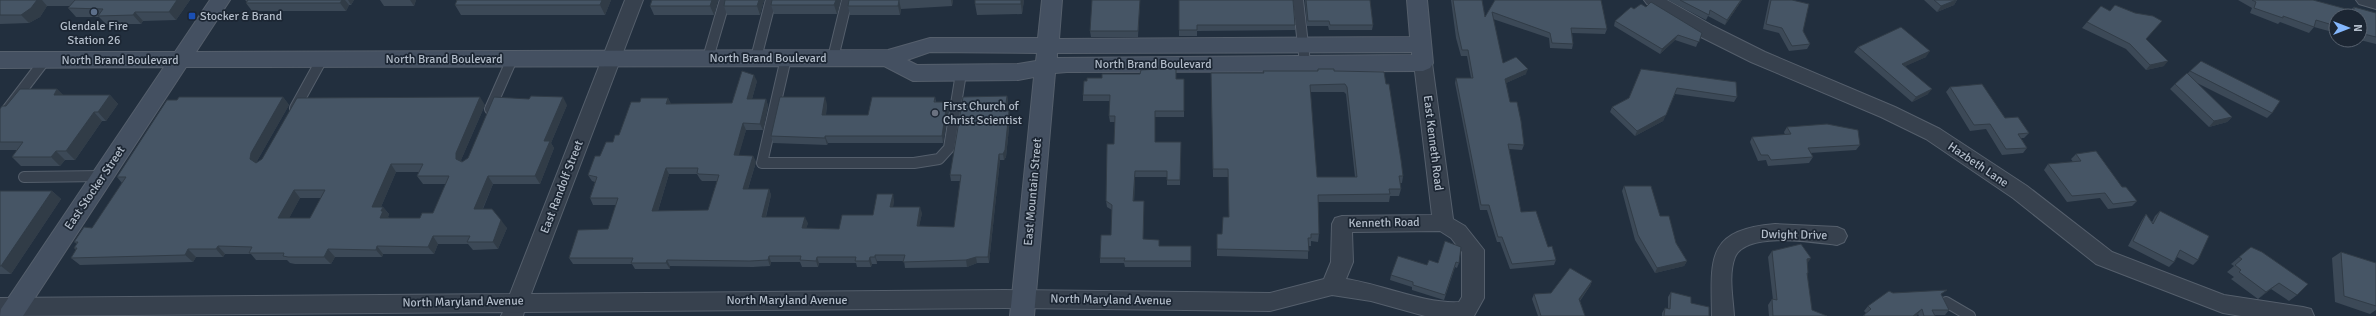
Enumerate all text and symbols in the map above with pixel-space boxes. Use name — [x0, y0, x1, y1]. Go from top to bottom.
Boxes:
marker: Glendale Fire Station 26 — [89, 7, 99, 17]
north arrow — [2328, 8, 2368, 48]
place label: Stocker & Brand — [200, 9, 282, 24]
marker: Stocker & Brand — [187, 11, 197, 21]
place label: Glendale Fire Station 26 — [60, 19, 128, 48]
text: N — [2351, 24, 2364, 32]
street label: North Brand Boulevard — [710, 51, 827, 66]
street label: North Brand Boulevard — [386, 52, 503, 67]
street label: North Brand Boulevard — [62, 53, 179, 68]
street label: North Brand Boulevard — [1095, 57, 1212, 72]
street label: East Kenneth Road — [1420, 94, 1446, 192]
place label: First Church of Christ Scientist — [943, 99, 1022, 128]
marker: First Church of Christ Scientist — [930, 108, 940, 118]
street label: East Randolf Street — [537, 138, 587, 236]
street label: East Mountain Street — [1021, 138, 1045, 246]
street label: Hazbeth Lane — [1945, 139, 2011, 191]
street label: East Stocker Street — [61, 143, 129, 233]
street label: Kenneth Road — [1348, 215, 1420, 231]
street label: Dwight Drive — [1761, 227, 1827, 243]
street label: North Maryland Avenue — [1050, 291, 1172, 309]
street label: North Maryland Avenue — [402, 293, 524, 311]
street label: North Maryland Avenue — [726, 293, 848, 308]

